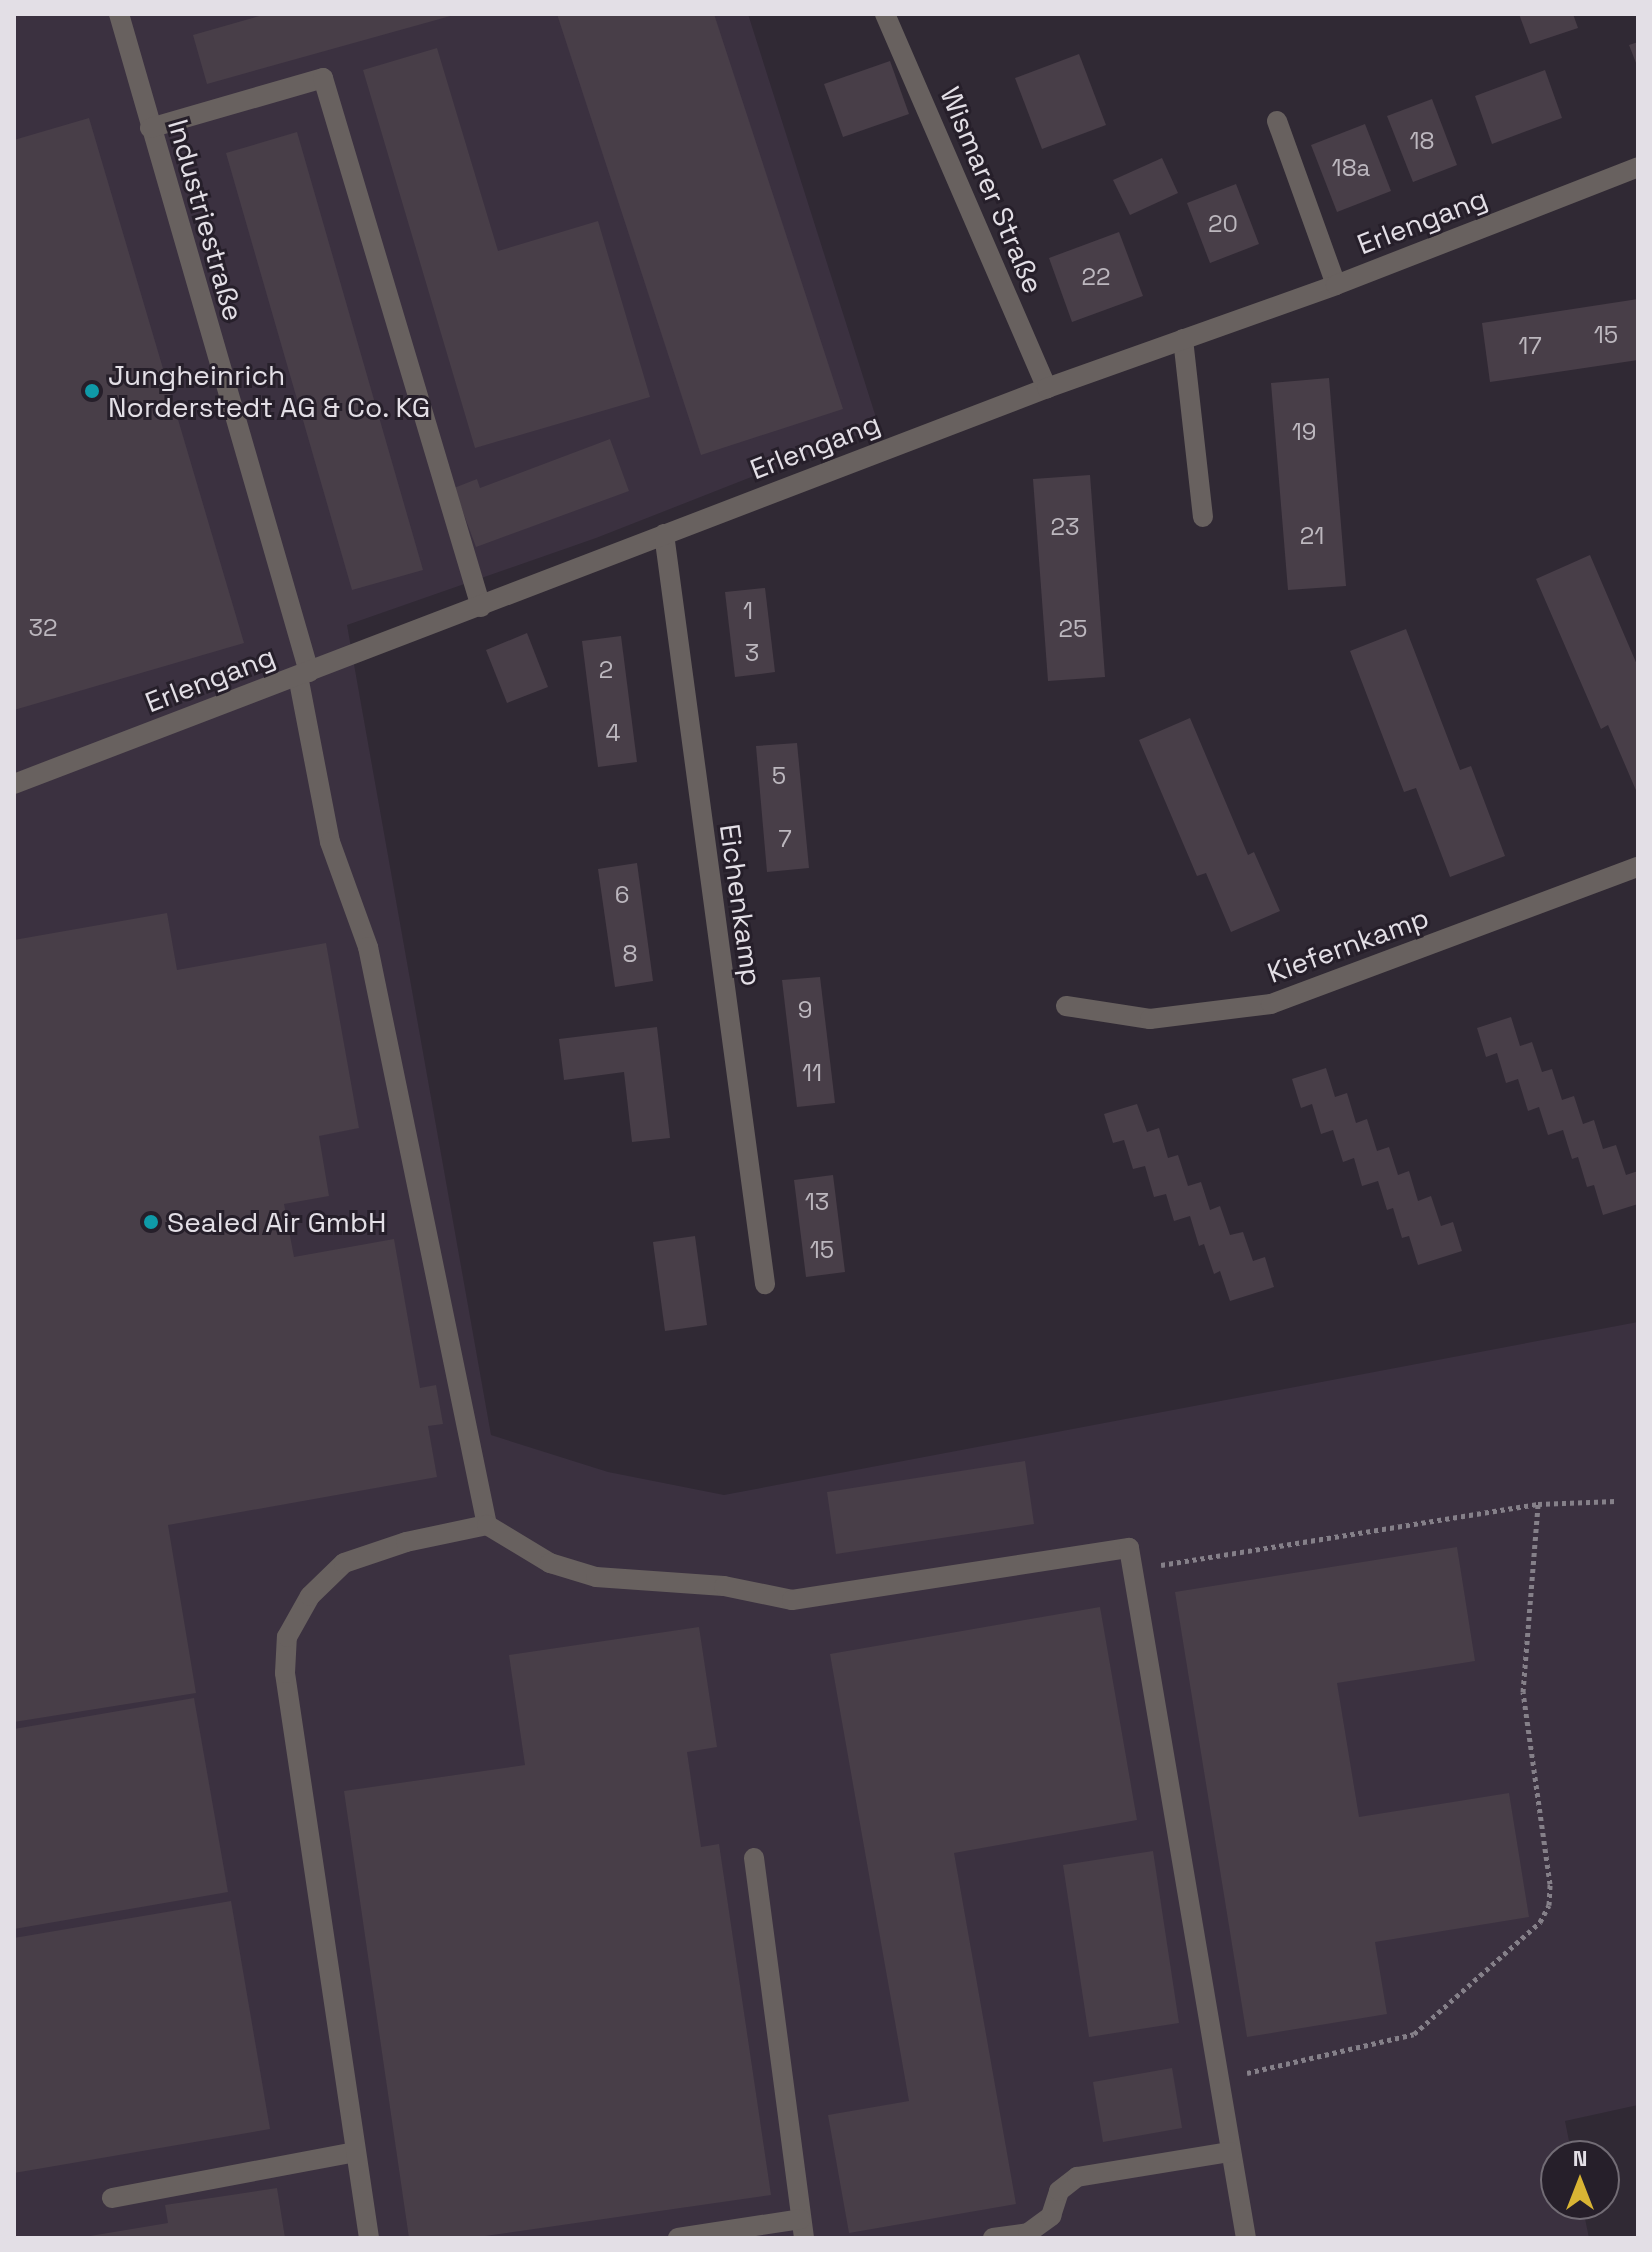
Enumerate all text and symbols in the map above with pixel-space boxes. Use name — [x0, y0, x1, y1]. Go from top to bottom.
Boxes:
street label: Wismarer Straße — [933, 82, 1051, 298]
street label: Industriestraße — [161, 115, 251, 325]
house number: 18 — [1410, 127, 1434, 155]
house number: 18a — [1332, 154, 1370, 182]
street label: Erlengang — [1352, 181, 1492, 261]
house number: 20 — [1208, 210, 1238, 238]
house number: 22 — [1082, 263, 1110, 291]
house number: 15 — [1594, 321, 1618, 349]
house number: 17 — [1518, 332, 1542, 360]
place label: Jungheinrich Norderstedt AG & Co. KG — [108, 358, 432, 424]
marker: Jungheinrich Norderstedt AG & Co. KG — [83, 382, 101, 400]
street label: Erlengang — [745, 406, 885, 486]
house number: 19 — [1292, 418, 1316, 446]
house number: 23 — [1051, 513, 1079, 541]
house number: 21 — [1300, 522, 1324, 550]
house number: 1 — [743, 597, 753, 625]
house number: 32 — [29, 614, 57, 642]
house number: 25 — [1059, 615, 1087, 643]
street label: Erlengang — [140, 639, 280, 719]
house number: 3 — [745, 639, 759, 667]
house number: 2 — [599, 656, 613, 684]
house number: 4 — [606, 719, 620, 747]
house number: 5 — [772, 762, 786, 790]
street label: Eichenkamp — [713, 822, 769, 988]
house number: 7 — [778, 825, 792, 853]
house number: 6 — [615, 881, 629, 909]
street label: Kiefernkamp — [1263, 900, 1433, 990]
house number: 8 — [623, 940, 637, 968]
house number: 9 — [798, 996, 812, 1024]
house number: 11 — [802, 1059, 822, 1087]
house number: 13 — [805, 1188, 829, 1216]
place label: Sealed Air GmbH — [167, 1205, 387, 1239]
marker: Sealed Air GmbH — [142, 1213, 160, 1231]
house number: 15 — [810, 1236, 834, 1264]
north arrow — [1540, 2140, 1620, 2220]
text: N — [1573, 2144, 1587, 2172]

